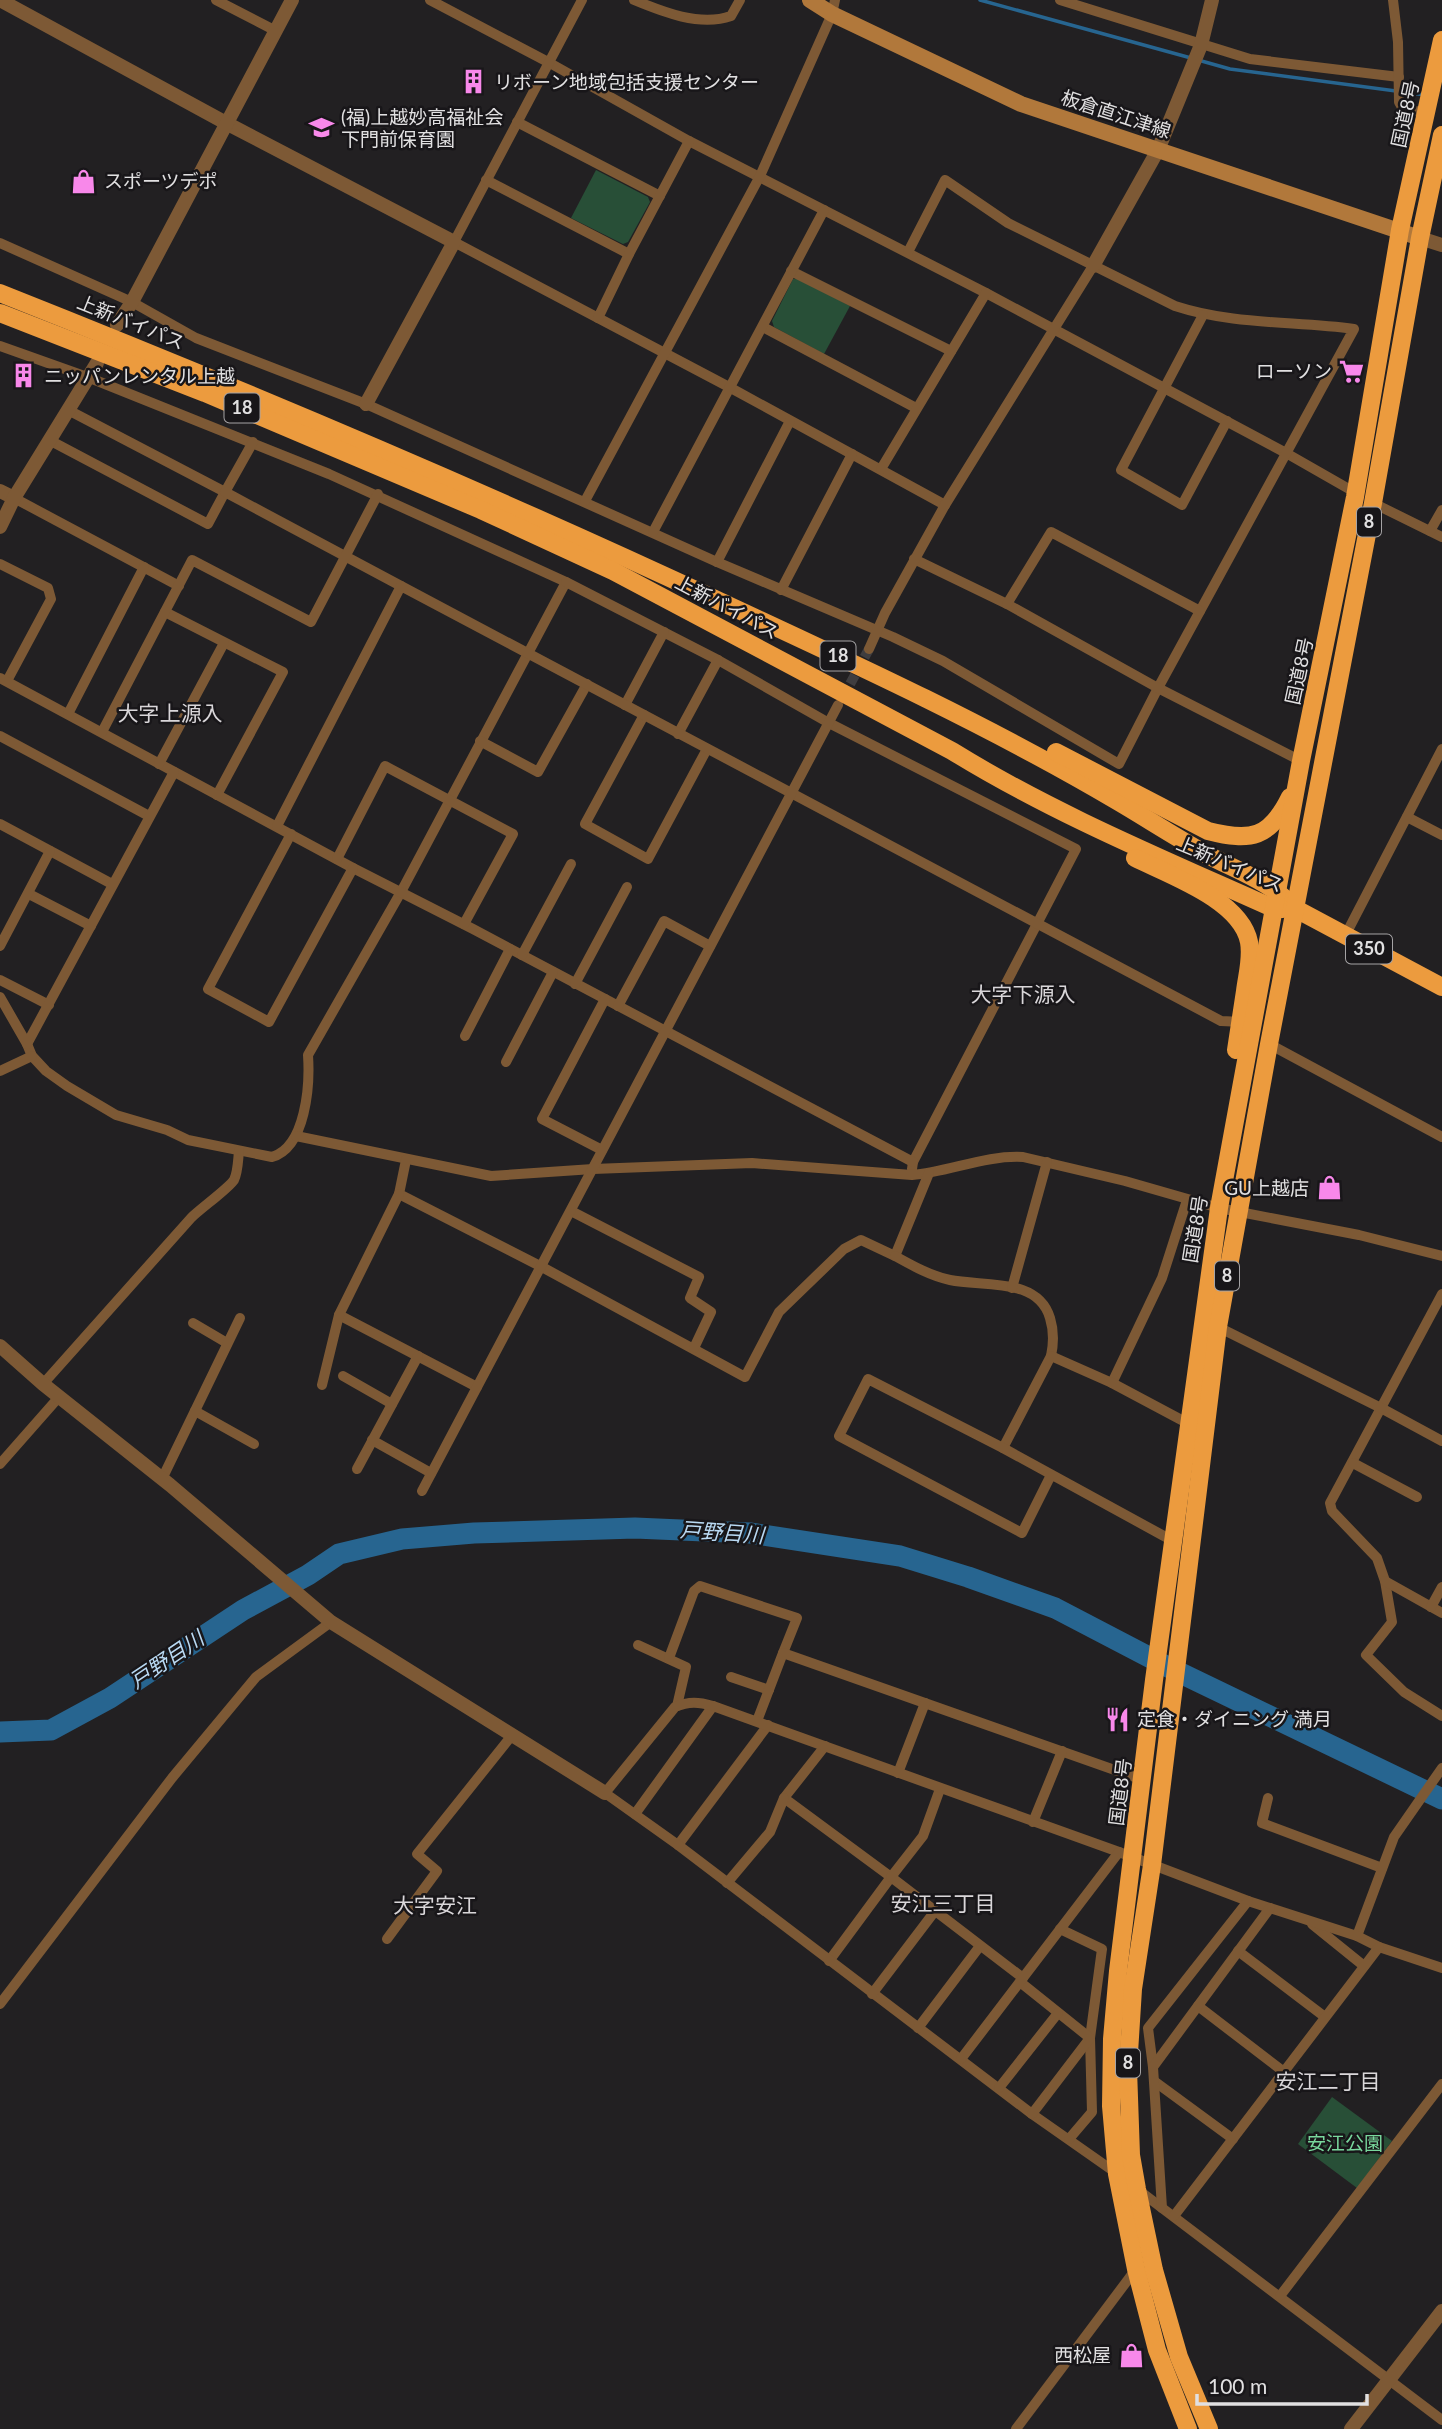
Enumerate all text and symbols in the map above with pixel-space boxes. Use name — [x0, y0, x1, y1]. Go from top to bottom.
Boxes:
building icon: リボーン地域包括支援センター — [460, 68, 488, 96]
place label: リボーン地域包括支援センター — [494, 70, 759, 93]
street label: 国道8号 — [1386, 78, 1423, 150]
street label: 板倉直江津線 — [1058, 85, 1174, 142]
place label: (福)上越妙高福祉会 下門前保育園 — [341, 105, 503, 150]
school or university icon: (福)上越妙高福祉会 下門前保育園 — [307, 114, 335, 142]
shop icon: スポーツデポ — [70, 167, 98, 195]
place label: スポーツデポ — [104, 169, 218, 192]
street label: 上新バイパス — [74, 290, 188, 353]
supermarket icon: ローソン — [1338, 357, 1366, 385]
place label: ローソン — [1256, 359, 1332, 382]
building icon: ニッパンレンタル上越 — [10, 362, 38, 390]
place label: ニッパンレンタル上越 — [44, 364, 235, 387]
road number: 18 — [224, 394, 260, 422]
road number: 8 — [1357, 508, 1381, 536]
street label: 上新バイパス — [672, 570, 783, 643]
street label: 国道8号 — [1280, 635, 1317, 707]
road number: 18 — [820, 642, 856, 670]
district label: 大字上源入 — [118, 700, 223, 725]
street label: 上新バイパス — [1173, 831, 1287, 896]
road number: 350 — [1346, 934, 1392, 964]
district label: 大字下源入 — [971, 981, 1076, 1006]
shop icon: GU上越店 — [1315, 1174, 1343, 1202]
place label: GU上越店 — [1224, 1176, 1309, 1199]
street label: 国道8号 — [1178, 1194, 1211, 1264]
road number: 8 — [1215, 1261, 1239, 1290]
water label: 戸野目川 — [679, 1516, 767, 1547]
water label: 戸野目川 — [124, 1624, 210, 1693]
restaurant icon: 定食・ダイニング 満月 — [1103, 1705, 1131, 1733]
place label: 定食・ダイニング 満月 — [1137, 1707, 1332, 1730]
street label: 国道8号 — [1104, 1757, 1135, 1827]
district label: 安江三丁目 — [891, 1890, 996, 1915]
district label: 大字安江 — [393, 1892, 477, 1917]
road number: 8 — [1116, 2048, 1140, 2078]
district label: 安江二丁目 — [1276, 2068, 1381, 2093]
park label: 安江公園 — [1307, 2131, 1383, 2154]
shop icon: 西松屋 — [1117, 2341, 1145, 2369]
place label: 西松屋 — [1054, 2343, 1111, 2366]
scale bar — [1197, 2362, 1367, 2406]
text: 100 m — [1208, 2373, 1267, 2398]

